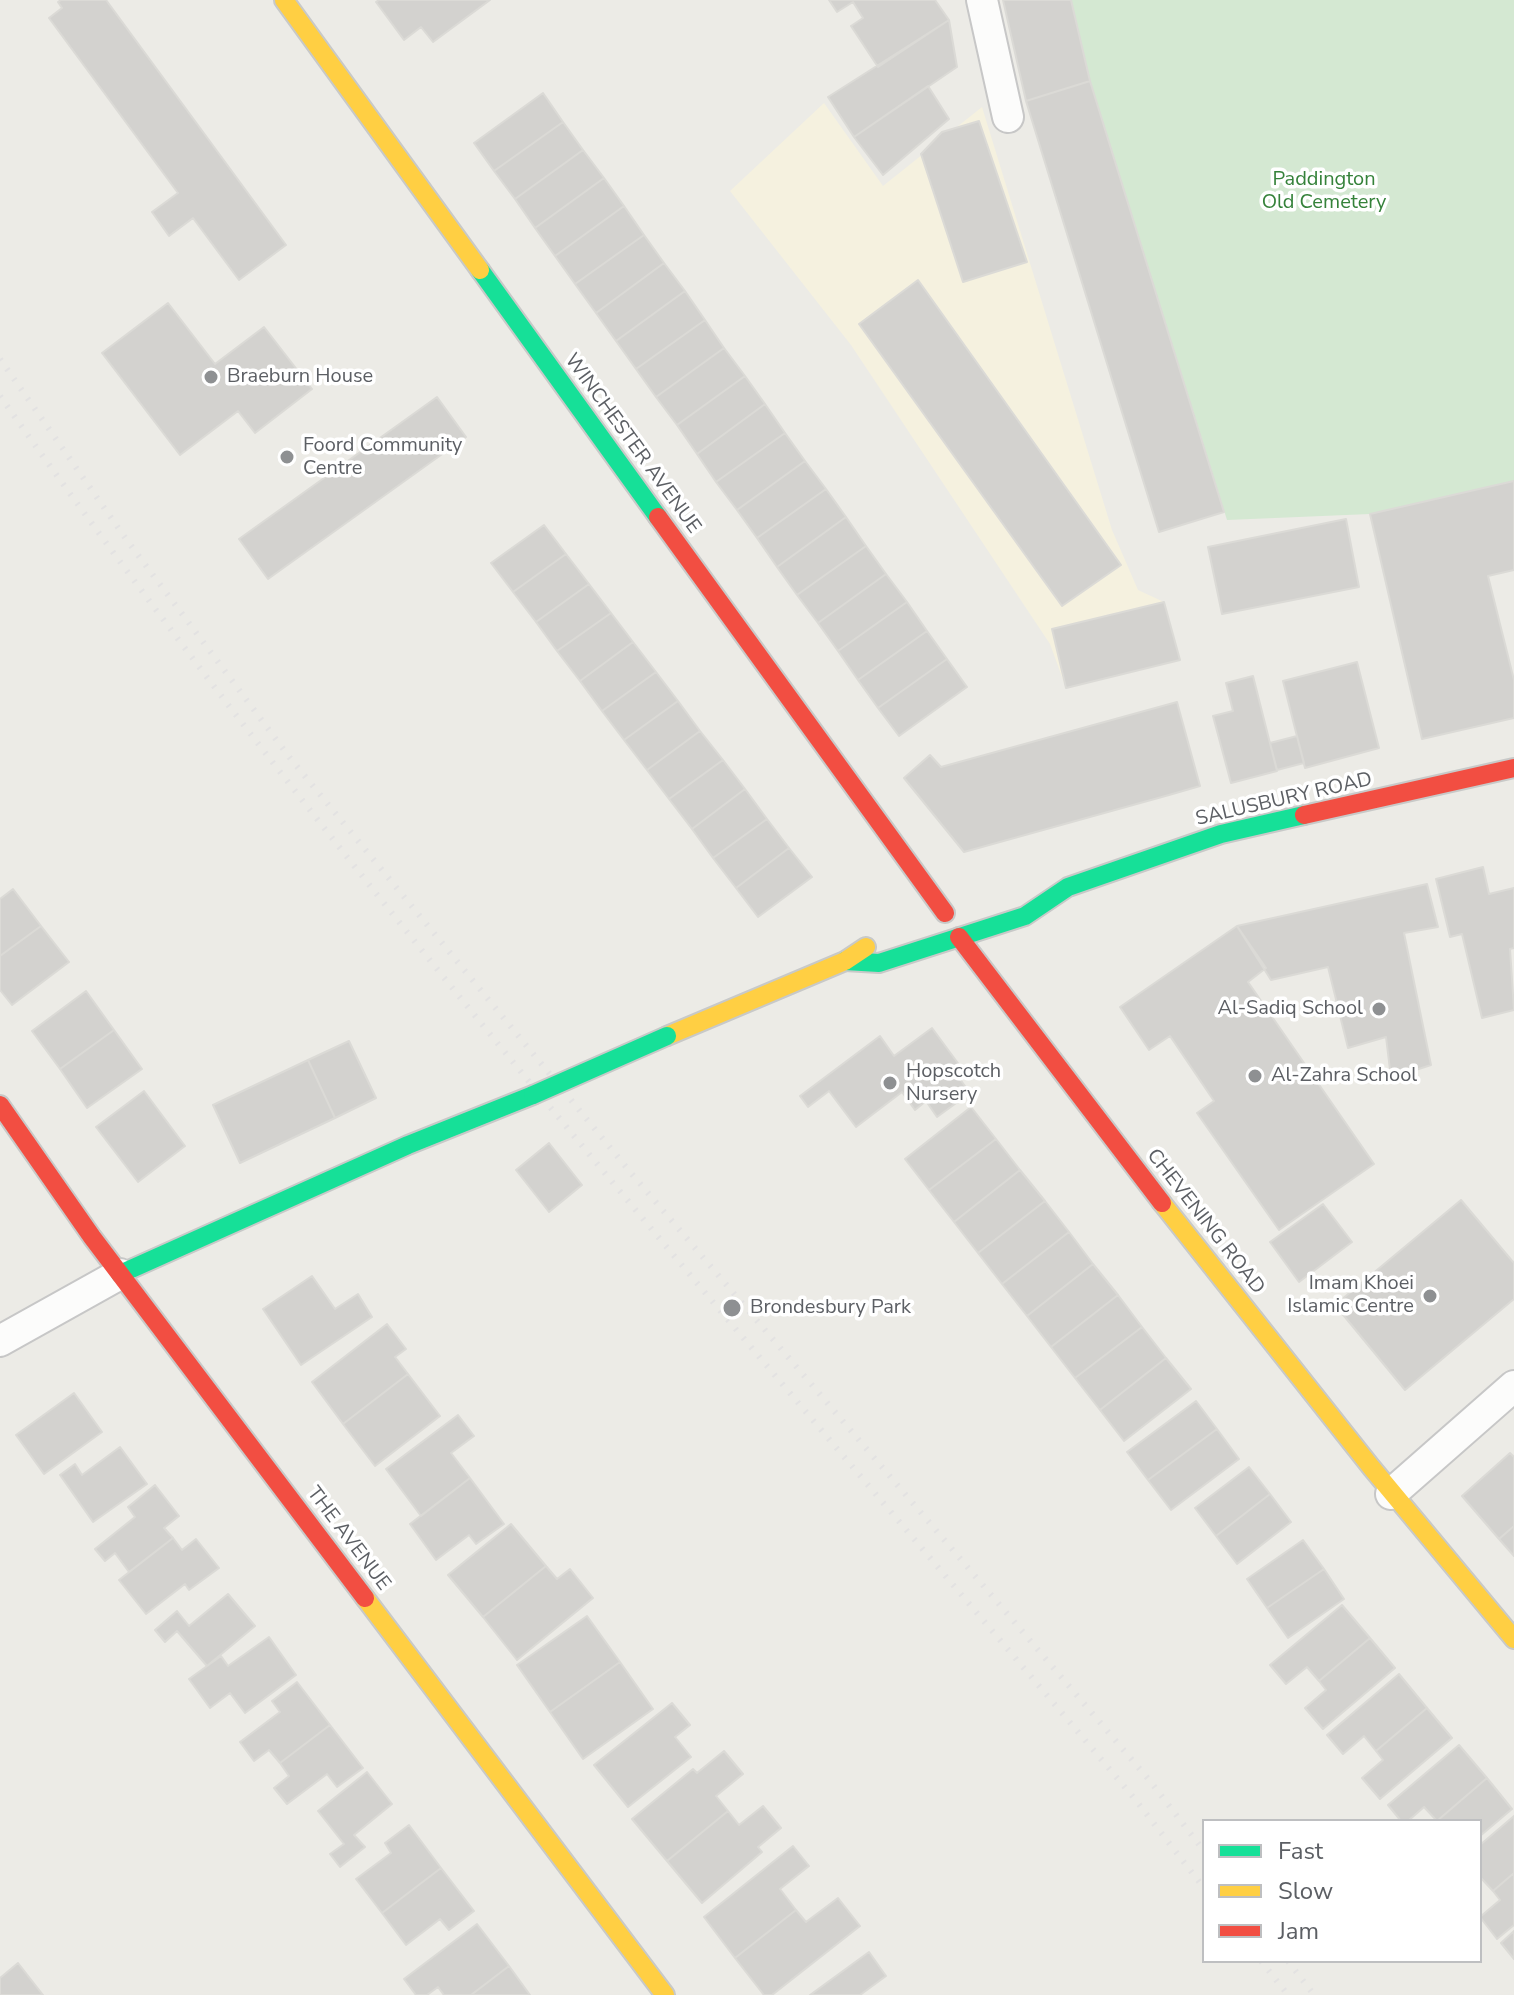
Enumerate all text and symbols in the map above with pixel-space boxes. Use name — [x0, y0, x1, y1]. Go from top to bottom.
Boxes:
park label: Paddington Old Cemetery — [1262, 168, 1386, 215]
street label: WINCHESTER AVENUE — [559, 349, 705, 539]
place label: Braeburn House — [227, 365, 373, 389]
marker: Braeburn House — [202, 368, 220, 386]
place label: Foord Community Centre — [303, 434, 462, 481]
marker: Foord Community Centre — [278, 448, 296, 466]
street label: SALUSBURY ROAD — [1194, 768, 1374, 832]
place label: Al-Sadiq School — [1217, 997, 1363, 1021]
marker: Al-Sadiq School — [1370, 1000, 1388, 1018]
place label: Hopscotch Nursery — [906, 1060, 1001, 1107]
place label: Al-Zahra School — [1271, 1064, 1417, 1088]
marker: Al-Zahra School — [1246, 1067, 1264, 1085]
marker: Hopscotch Nursery — [881, 1074, 899, 1092]
street label: CHEVENING ROAD — [1141, 1145, 1269, 1299]
place label: Imam Khoei Islamic Centre — [1287, 1272, 1414, 1319]
marker: Imam Khoei Islamic Centre — [1421, 1287, 1439, 1305]
place label: Brondesbury Park — [750, 1296, 911, 1320]
marker: Brondesbury Park — [721, 1297, 743, 1319]
street label: THE AVENUE — [301, 1482, 395, 1596]
legend — [1202, 1819, 1482, 1963]
text: Fast — [1278, 1835, 1323, 1867]
text: Slow — [1278, 1875, 1333, 1907]
text: Jam — [1278, 1915, 1319, 1947]

